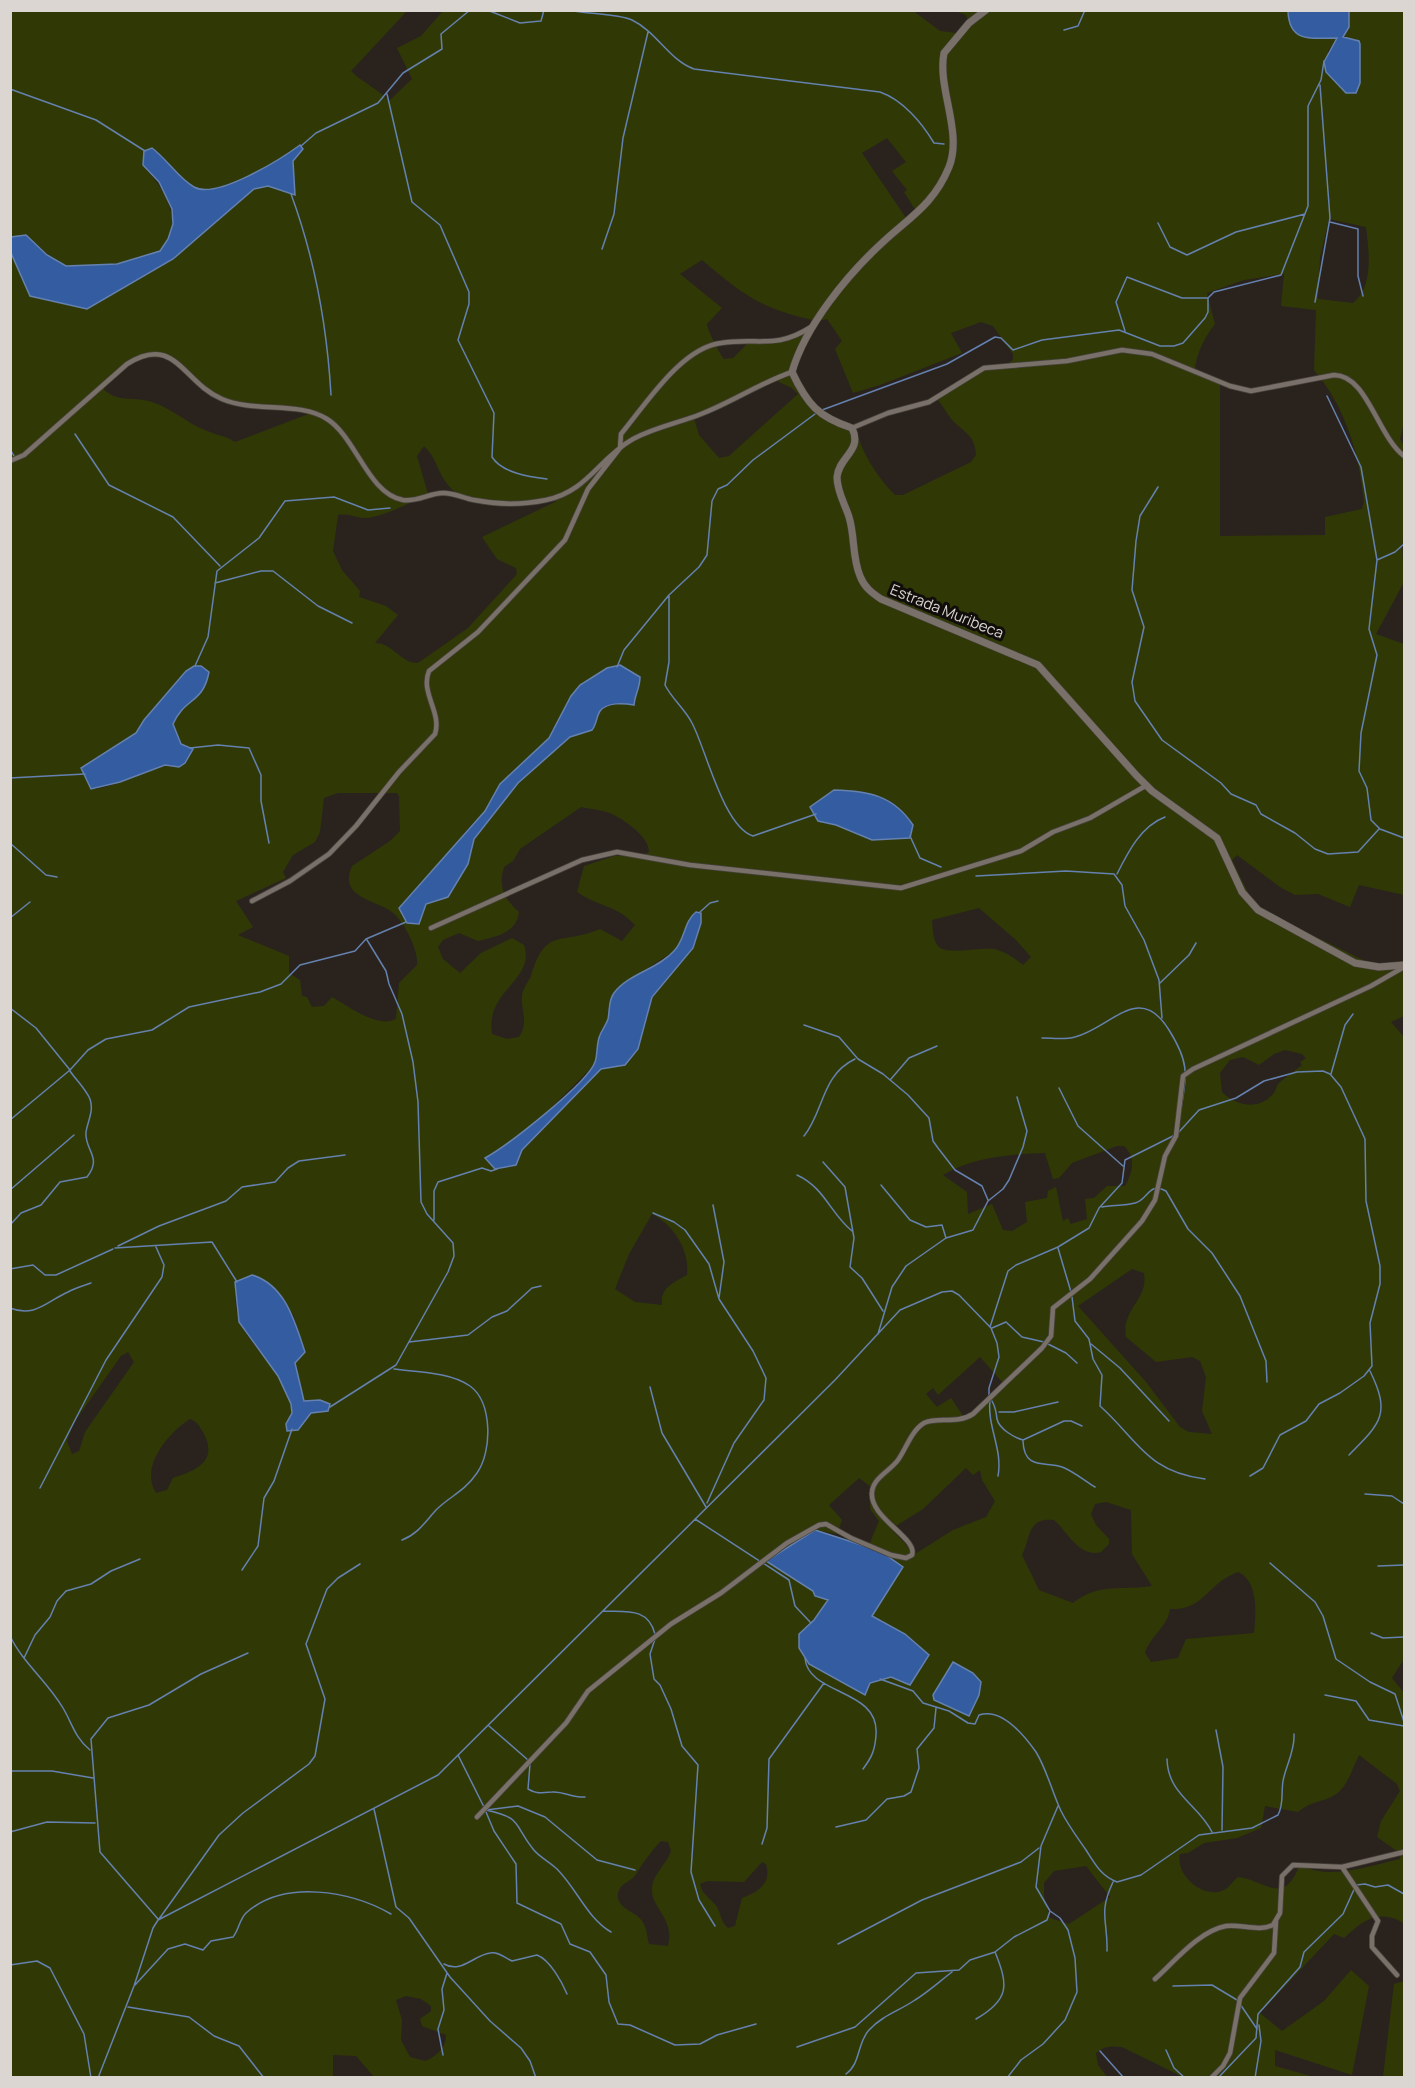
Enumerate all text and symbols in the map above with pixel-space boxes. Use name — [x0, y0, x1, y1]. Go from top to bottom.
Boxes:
street label: Estrada Muribeca — [887, 579, 1007, 643]

